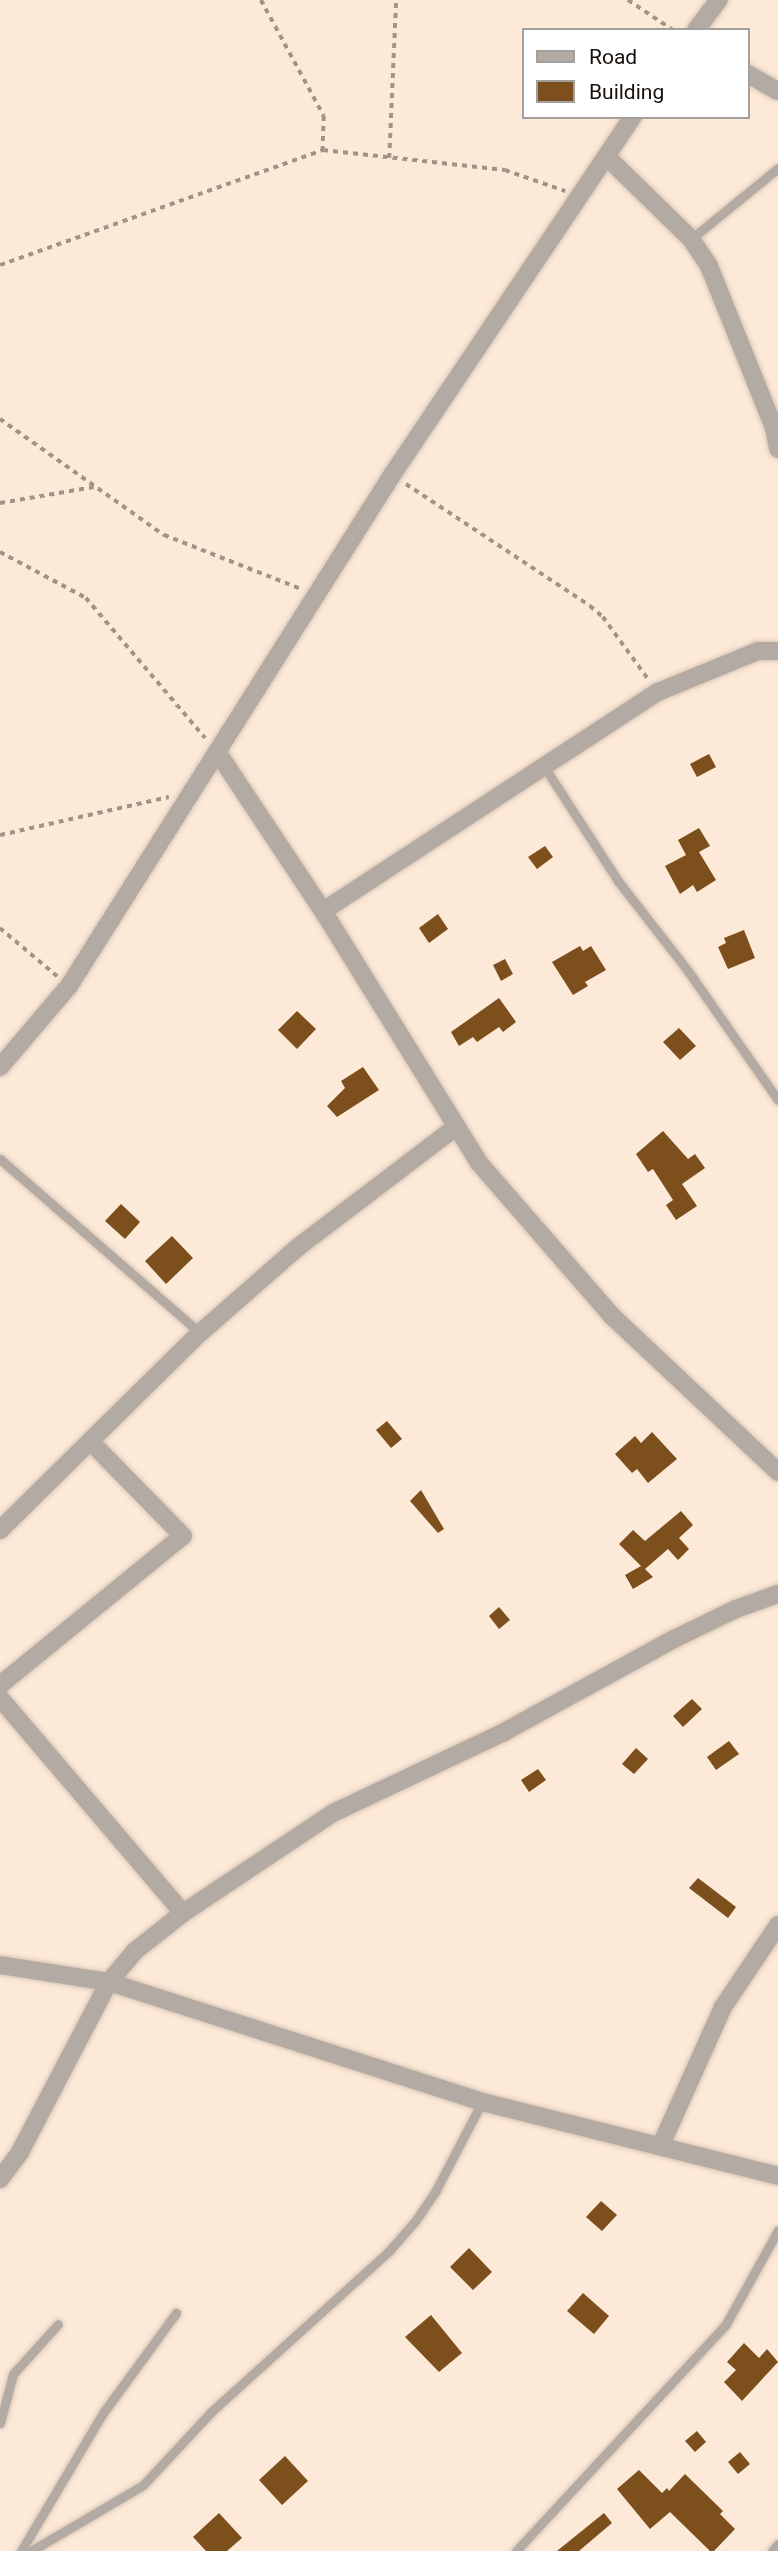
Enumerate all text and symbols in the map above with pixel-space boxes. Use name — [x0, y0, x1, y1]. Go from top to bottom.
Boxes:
legend — [522, 28, 750, 119]
text: Road — [589, 45, 637, 69]
text: Building — [589, 80, 664, 104]

